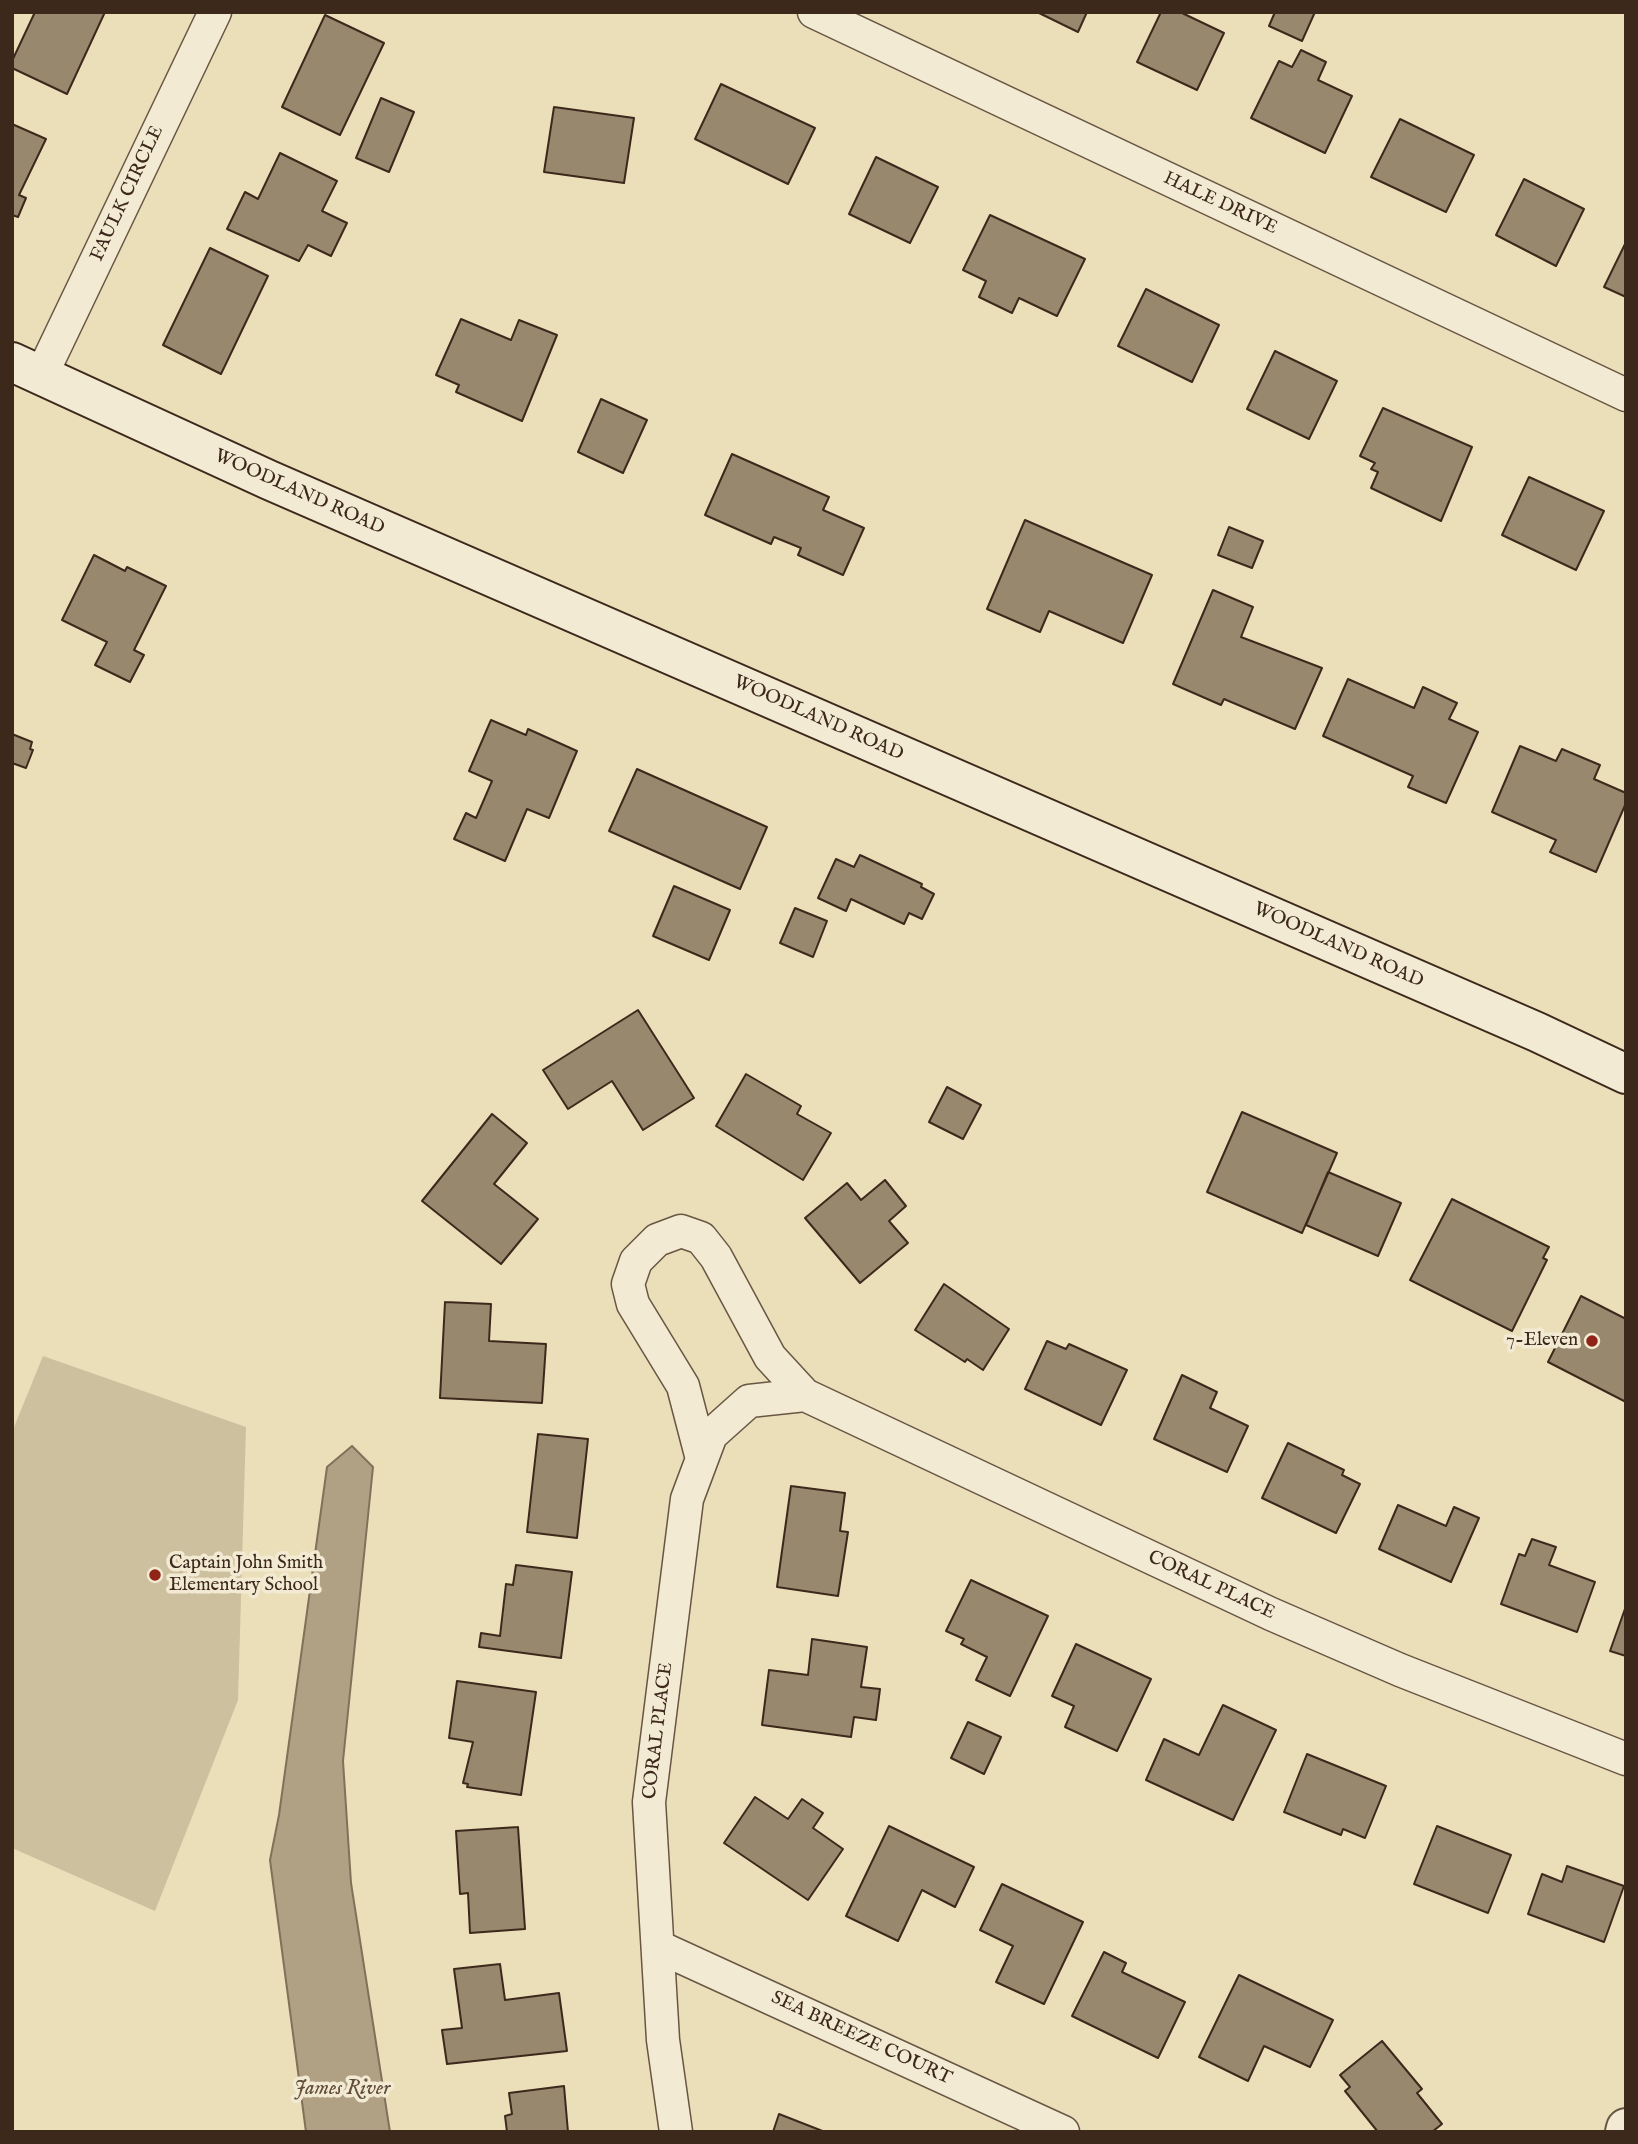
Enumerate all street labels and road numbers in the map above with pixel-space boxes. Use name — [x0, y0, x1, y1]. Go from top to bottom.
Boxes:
street label: FAULK CIRCLE — [87, 123, 169, 265]
street label: HALE DRIVE — [1159, 168, 1281, 240]
street label: WOODLAND ROAD — [210, 445, 388, 541]
street label: WOODLAND ROAD — [729, 671, 907, 767]
street label: WOODLAND ROAD — [1249, 898, 1427, 994]
street label: CORAL PLACE — [1144, 1547, 1278, 1625]
street label: CORAL PLACE — [639, 1661, 679, 1801]
street label: SEA BREEZE COURT — [767, 1987, 955, 2091]

